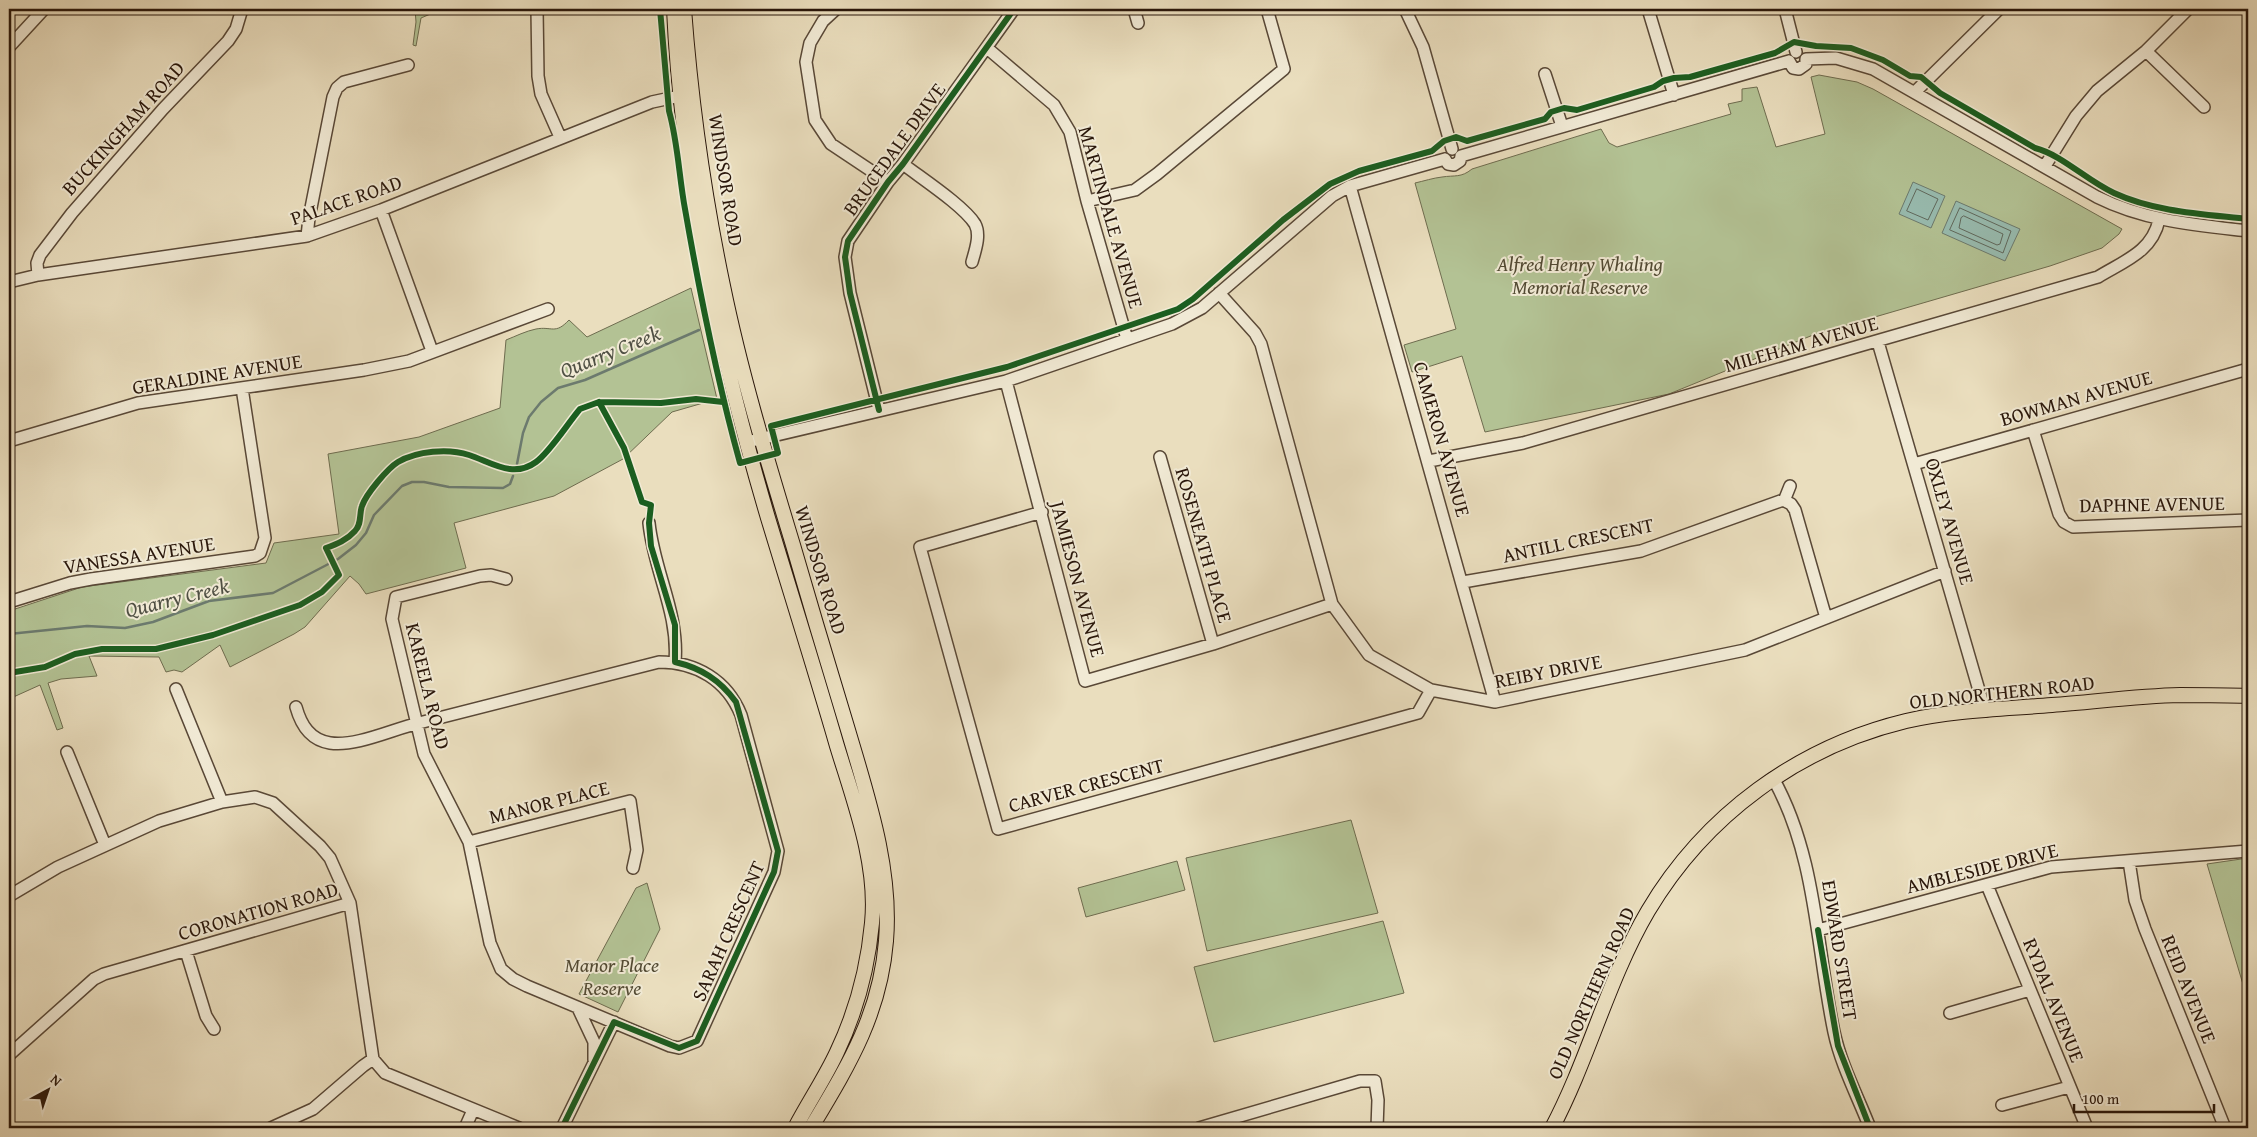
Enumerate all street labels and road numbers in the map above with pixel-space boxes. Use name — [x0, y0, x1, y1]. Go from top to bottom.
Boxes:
street label: BUCKINGHAM ROAD — [54, 54, 191, 201]
street label: BRUCEDALE DRIVE — [835, 76, 952, 221]
street label: WINDSOR ROAD — [702, 112, 751, 248]
street label: MARTINDALE AVENUE — [1072, 122, 1151, 311]
street label: PALACE ROAD — [286, 167, 405, 232]
street label: MILEHAM AVENUE — [1721, 308, 1881, 379]
street label: GERALDINE AVENUE — [130, 346, 304, 401]
street label: CAMERON AVENUE — [1406, 358, 1479, 520]
street label: BOWMAN AVENUE — [1997, 362, 2155, 433]
street label: OXLEY AVENUE — [1919, 454, 1982, 588]
street label: ROSENEATH PLACE — [1168, 464, 1240, 626]
street label: DAPHNE AVENUE — [2079, 488, 2225, 519]
street label: JAMIESON AVENUE — [1043, 495, 1113, 660]
street label: WINDSOR ROAD — [788, 502, 855, 638]
street label: ANTILL CRESCENT — [1500, 509, 1656, 570]
street label: VANESSA AVENUE — [61, 528, 217, 581]
street label: KAREELA ROAD — [399, 620, 458, 752]
street label: REIBY DRIVE — [1492, 646, 1604, 695]
street label: OLD NORTHERN ROAD — [1908, 667, 2096, 716]
street label: CARVER CRESCENT — [1005, 750, 1167, 819]
street label: MANOR PLACE — [486, 773, 612, 830]
street label: AMBLESIDE DRIVE — [1903, 835, 2061, 900]
street label: SARAH CRESCENT — [684, 856, 771, 1006]
street label: CORONATION ROAD — [174, 874, 341, 947]
street label: EDWARD STREET — [1815, 878, 1866, 1022]
street label: OLD NORTHERN ROAD — [1540, 902, 1642, 1084]
street label: REID AVENUE — [2155, 930, 2224, 1047]
street label: RYDAL AVENUE — [2016, 933, 2093, 1066]

